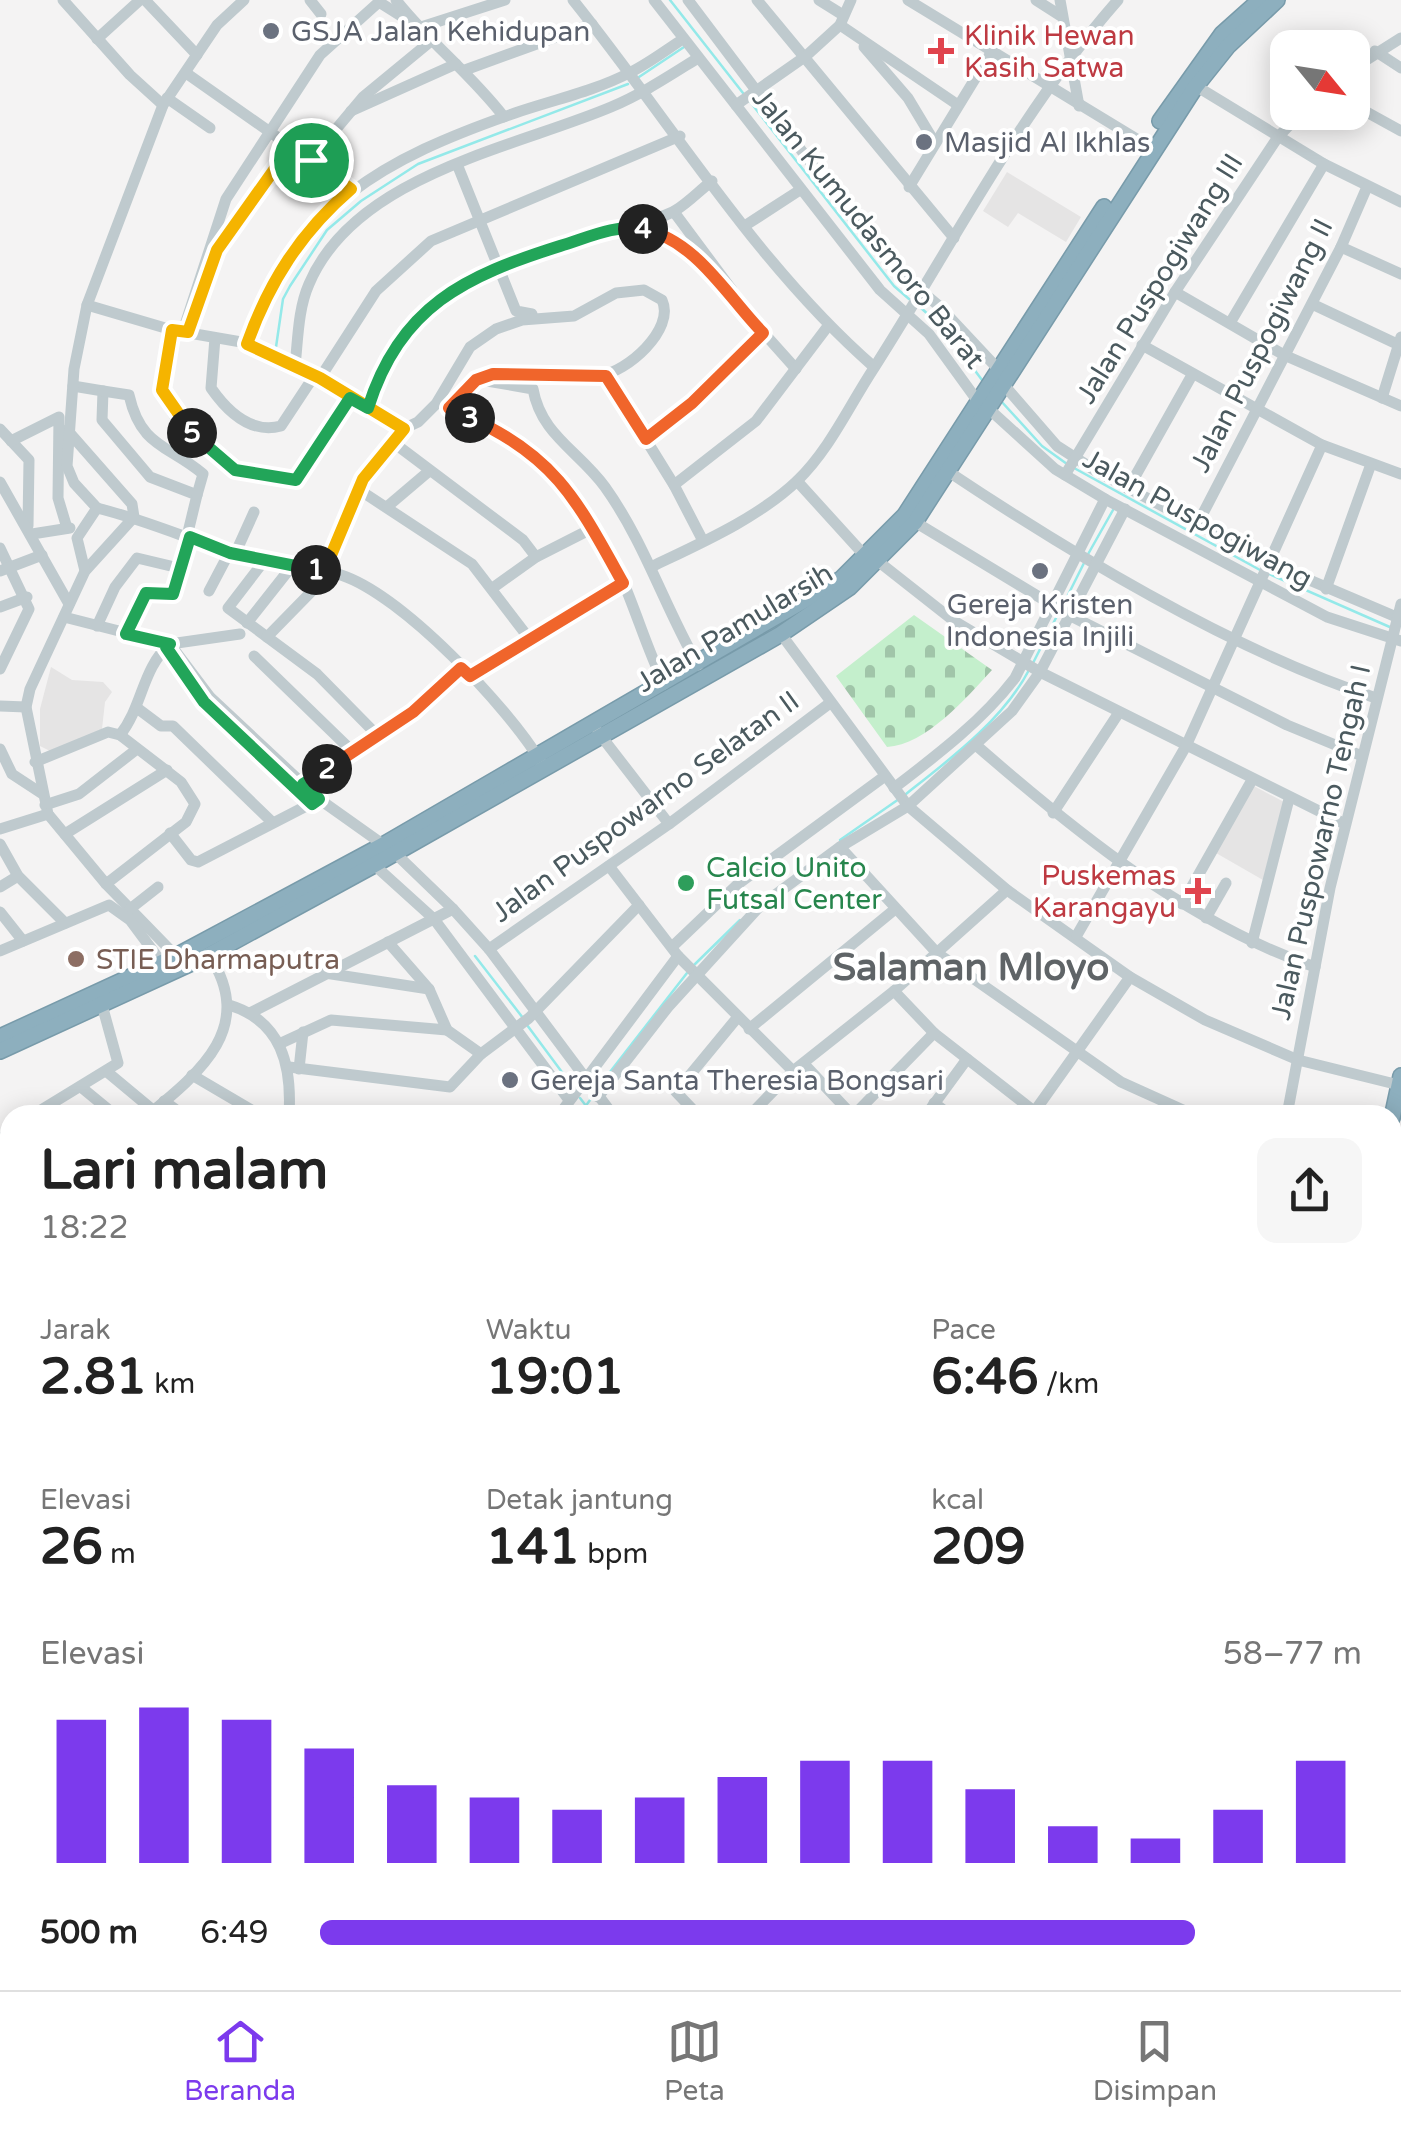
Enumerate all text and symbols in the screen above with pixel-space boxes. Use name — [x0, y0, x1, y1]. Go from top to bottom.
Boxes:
place label: GSJA Jalan Kehidupan — [291, 15, 590, 49]
place label: Klinik Hewan Kasih Satwa — [964, 19, 1135, 85]
marker: GSJA Jalan Kehidupan — [260, 20, 282, 42]
north arrow — [1270, 30, 1370, 130]
map controls — [1270, 30, 1370, 130]
marker: Klinik Hewan Kasih Satwa — [928, 38, 954, 64]
street label: Jalan Kumudasmoro Barat — [745, 82, 992, 376]
pin — [269, 118, 354, 203]
place label: Masjid Al Ikhlas — [944, 126, 1150, 160]
marker: Masjid Al Ikhlas — [913, 131, 935, 153]
icon: arrive — [284, 133, 339, 188]
street label: Jalan Puspogiwang III — [1069, 147, 1251, 410]
pin: 4 — [618, 204, 668, 254]
text: 4 — [634, 212, 652, 246]
street label: Jalan Puspogiwang II — [1183, 213, 1341, 478]
pin: 3 — [445, 393, 495, 443]
text: 3 — [461, 401, 479, 435]
pin: 5 — [167, 408, 217, 458]
text: 5 — [183, 416, 201, 450]
street label: Jalan Puspogiwang — [1077, 442, 1318, 596]
pin: 1 — [291, 545, 341, 595]
text: 1 — [307, 553, 325, 587]
street label: Jalan Pamularsih — [630, 556, 839, 700]
marker: Gereja Kristen Indonesia Injili — [1029, 560, 1051, 582]
place label: Gereja Kristen Indonesia Injili — [946, 588, 1134, 654]
street label: Jalan Puspowarno Tengah I — [1264, 661, 1378, 1023]
street label: Jalan Puspowarno Selatan II — [485, 684, 806, 930]
pin: 2 — [302, 744, 352, 794]
text: 2 — [318, 752, 336, 786]
place label: Calcio Unito Futsal Center — [706, 851, 882, 917]
place label: Puskemas Karangayu — [1033, 859, 1176, 925]
marker: Calcio Unito Futsal Center — [675, 872, 697, 894]
marker: Puskemas Karangayu — [1185, 878, 1211, 904]
place label: STIE Dharmaputra — [96, 943, 340, 977]
district label: Salaman Mloyo — [833, 945, 1109, 991]
marker: STIE Dharmaputra — [65, 948, 87, 970]
place label: Gereja Santa Theresia Bongsari — [530, 1064, 944, 1098]
marker: Gereja Santa Theresia Bongsari — [499, 1069, 521, 1091]
text: Lari malam — [40, 1138, 328, 1204]
button: share — [1257, 1138, 1362, 1243]
text: 18:22 — [40, 1209, 129, 1247]
text: Jarak — [40, 1313, 111, 1347]
text: Waktu — [486, 1313, 572, 1347]
text: Pace — [931, 1313, 996, 1347]
text: 2.81 — [40, 1347, 147, 1407]
text: 19:01 — [486, 1347, 624, 1407]
text: 6:46 — [931, 1347, 1039, 1407]
text: km — [147, 1367, 195, 1401]
text: /km — [1039, 1367, 1099, 1401]
text: Elevasi — [40, 1483, 131, 1517]
text: Detak jantung — [486, 1483, 673, 1517]
text: kcal — [931, 1483, 984, 1517]
text: 26 — [40, 1517, 103, 1577]
text: 141 — [486, 1517, 580, 1577]
text: 209 — [931, 1517, 1026, 1577]
text: m — [103, 1537, 136, 1571]
text: bpm — [580, 1537, 648, 1571]
text: Elevasi — [40, 1635, 144, 1673]
text: 58–77 m — [1223, 1635, 1362, 1673]
text: 500 m — [40, 1914, 138, 1952]
text: 6:49 — [200, 1914, 269, 1952]
tab: Beranda — [184, 2014, 296, 2108]
tab: Peta — [664, 2014, 725, 2108]
tab: Disimpan — [1093, 2014, 1217, 2108]

